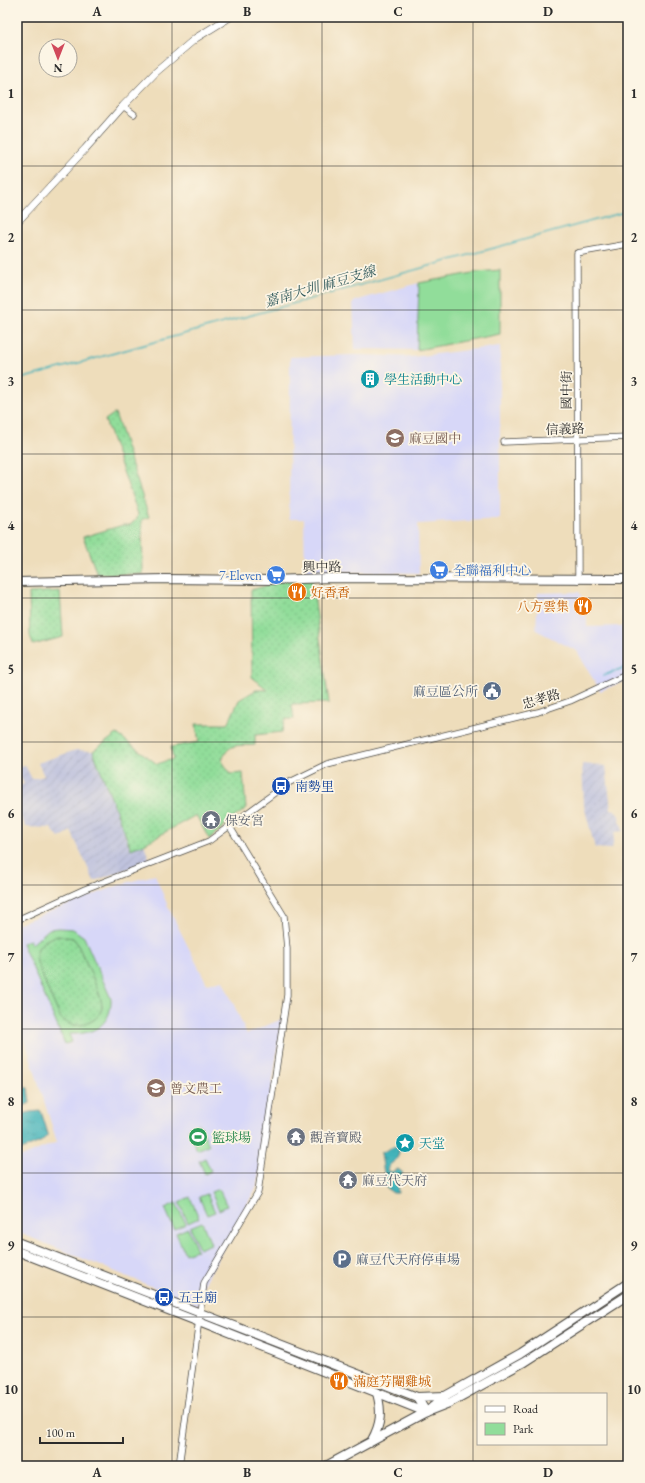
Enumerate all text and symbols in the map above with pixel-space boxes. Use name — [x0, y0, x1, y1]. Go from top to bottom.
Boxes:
text: A — [91, 3, 102, 20]
text: B — [243, 3, 251, 20]
text: C — [393, 3, 403, 20]
text: D — [543, 3, 553, 20]
north arrow — [38, 38, 78, 78]
text: N — [53, 61, 62, 75]
text: 1 — [8, 85, 15, 102]
text: 1 — [631, 85, 638, 102]
text: 2 — [8, 229, 15, 246]
text: 2 — [631, 229, 638, 246]
water label: 嘉南大圳 麻豆支線 — [262, 261, 380, 310]
building icon: 學生活動中心 — [359, 368, 381, 390]
street label: 國中街 — [558, 370, 575, 410]
place label: 學生活動中心 — [384, 371, 462, 388]
text: 3 — [8, 373, 15, 390]
text: 3 — [631, 373, 638, 390]
street label: 信義路 — [545, 420, 585, 438]
school or university icon: 麻豆國中 — [384, 427, 406, 449]
place label: 麻豆國中 — [409, 430, 461, 447]
text: 4 — [8, 517, 15, 534]
text: 4 — [631, 517, 638, 534]
street label: 興中路 — [302, 558, 342, 576]
supermarket icon: 全聯福利中心 — [428, 559, 450, 581]
place label: 全聯福利中心 — [453, 562, 531, 579]
supermarket icon: 7-Eleven — [265, 564, 287, 586]
place label: 7-Eleven — [219, 567, 262, 584]
restaurant icon: 好香香 — [286, 581, 308, 603]
place label: 好香香 — [311, 584, 350, 601]
restaurant icon: 八方雲集 — [572, 595, 594, 617]
place label: 八方雲集 — [517, 598, 569, 615]
text: 5 — [8, 661, 14, 678]
text: 5 — [631, 661, 637, 678]
public building icon: 麻豆區公所 — [481, 680, 503, 702]
place label: 麻豆區公所 — [413, 683, 478, 700]
street label: 忠孝路 — [520, 685, 562, 713]
bus stop icon: 南勢里 — [270, 775, 292, 797]
place label: 南勢里 — [295, 778, 334, 795]
text: 6 — [8, 805, 15, 822]
text: 6 — [631, 805, 638, 822]
temple icon: 保安宮 — [200, 809, 222, 831]
place label: 保安宮 — [225, 812, 264, 829]
text: 7 — [8, 949, 15, 966]
text: 7 — [631, 949, 638, 966]
school or university icon: 曾文農工 — [145, 1077, 167, 1099]
place label: 曾文農工 — [170, 1080, 222, 1097]
text: 8 — [8, 1093, 15, 1110]
text: 8 — [631, 1093, 638, 1110]
sports icon: 籃球場 — [187, 1126, 209, 1148]
temple icon: 觀音寶殿 — [285, 1126, 307, 1148]
place label: 籃球場 — [212, 1129, 251, 1146]
place label: 觀音寶殿 — [310, 1129, 362, 1146]
place icon: 天堂 — [394, 1132, 416, 1154]
place label: 天堂 — [419, 1135, 445, 1152]
temple icon: 麻豆代天府 — [337, 1169, 359, 1191]
place label: 麻豆代天府 — [362, 1172, 427, 1189]
text: 9 — [8, 1237, 15, 1254]
text: 9 — [631, 1237, 638, 1254]
parking icon: 麻豆代天府停車場 — [331, 1248, 353, 1270]
place label: 麻豆代天府停車場 — [356, 1251, 460, 1268]
bus stop icon: 五王廟 — [153, 1286, 175, 1308]
place label: 五王廟 — [178, 1289, 217, 1306]
restaurant icon: 滿庭芳閹雞城 — [328, 1370, 350, 1392]
place label: 滿庭芳閹雞城 — [353, 1373, 431, 1390]
text: 10 — [4, 1381, 18, 1398]
text: 10 — [627, 1381, 641, 1398]
legend — [477, 1393, 607, 1445]
text: Road — [513, 1401, 539, 1417]
scale bar — [40, 1419, 123, 1445]
text: Park — [513, 1421, 534, 1437]
text: 100 m — [46, 1425, 76, 1441]
text: A — [91, 1464, 102, 1481]
text: B — [243, 1464, 251, 1481]
text: C — [393, 1464, 403, 1481]
text: D — [543, 1464, 553, 1481]

